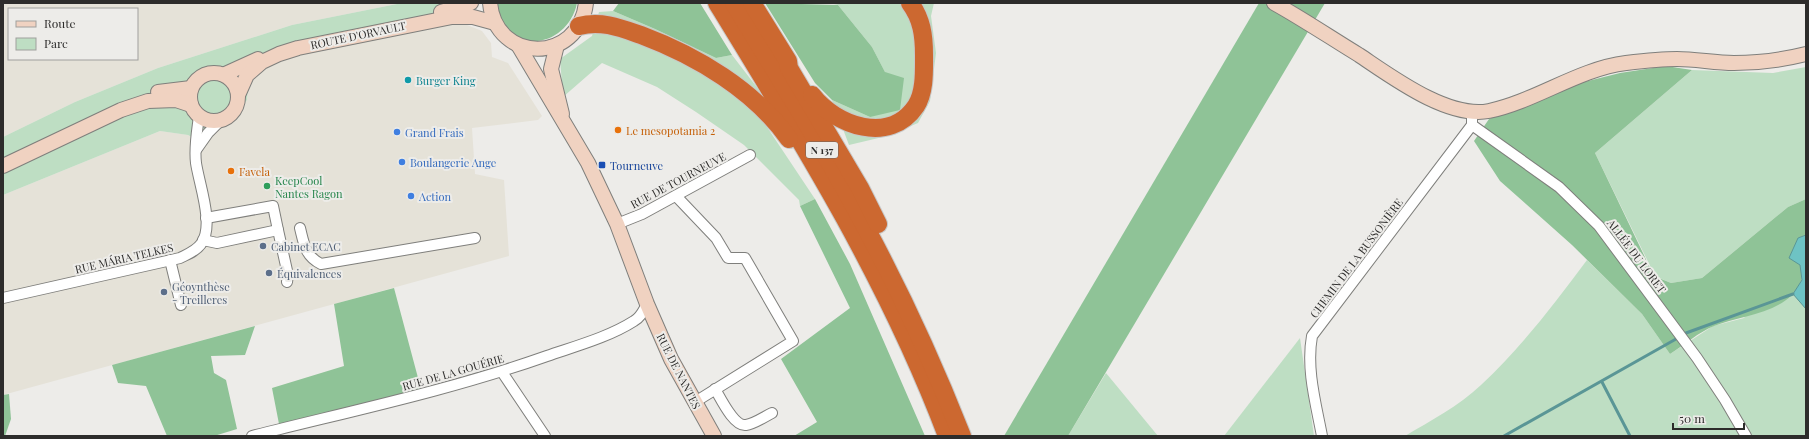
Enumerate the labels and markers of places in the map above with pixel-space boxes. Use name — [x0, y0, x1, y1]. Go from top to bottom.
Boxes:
place label: Burger King — [416, 73, 476, 88]
marker: Burger King — [403, 75, 413, 85]
place label: Le mesopotamia 2 — [626, 123, 715, 138]
place label: Grand Frais — [405, 125, 464, 140]
marker: Le mesopotamia 2 — [613, 125, 623, 135]
marker: Grand Frais — [392, 127, 402, 137]
place label: Boulangerie Ange — [410, 155, 497, 170]
marker: Boulangerie Ange — [397, 157, 407, 167]
place label: Tourneuve — [610, 158, 663, 173]
marker: Tourneuve — [597, 160, 607, 170]
place label: Favela — [239, 164, 271, 179]
marker: Favela — [226, 166, 236, 176]
place label: KeepCool Nantes Ragon — [275, 173, 343, 201]
marker: KeepCool Nantes Ragon — [262, 181, 272, 191]
place label: Action — [418, 189, 451, 204]
marker: Action — [406, 191, 416, 201]
place label: Cabinet ECAC — [271, 239, 341, 254]
marker: Cabinet ECAC — [258, 241, 268, 251]
place label: Équivalences — [277, 266, 341, 281]
marker: Équivalences — [264, 268, 274, 278]
place label: Géoynthèse - Treilleres — [172, 279, 230, 307]
marker: Géoynthèse - Treilleres — [159, 287, 169, 297]

